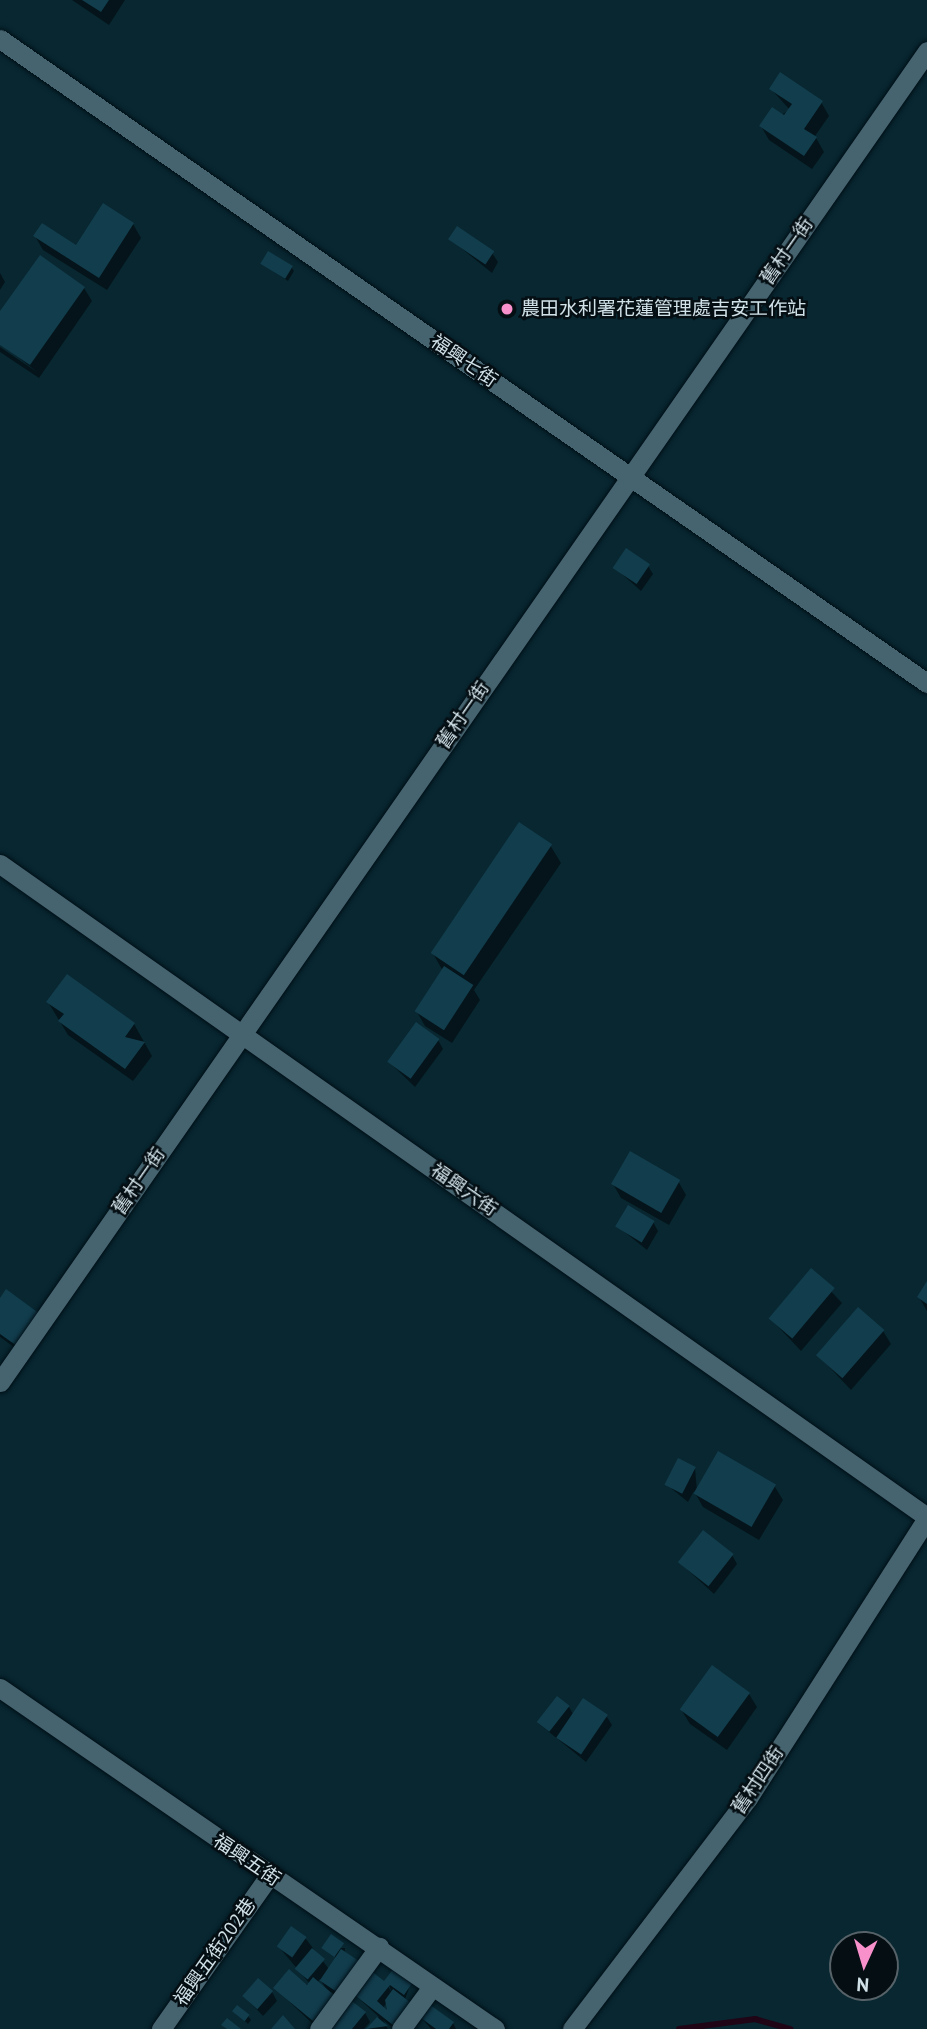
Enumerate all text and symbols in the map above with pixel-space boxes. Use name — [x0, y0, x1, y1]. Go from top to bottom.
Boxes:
street label: 舊村一街 — [756, 213, 818, 289]
place label: 農田水利署花蓮管理處吉安工作站 — [521, 298, 806, 320]
marker: 農田水利署花蓮管理處吉安工作站 — [499, 301, 515, 317]
street label: 福興七街 — [426, 330, 502, 392]
street label: 舊村一街 — [432, 677, 494, 753]
street label: 舊村一街 — [108, 1143, 170, 1219]
street label: 福興六街 — [426, 1159, 502, 1221]
street label: 舊村四街 — [727, 1742, 789, 1818]
street label: 福興五街 — [209, 1829, 285, 1891]
street label: 福興五街202巷 — [170, 1894, 260, 2010]
north arrow — [829, 1931, 899, 2001]
text: N — [856, 1973, 870, 1997]

